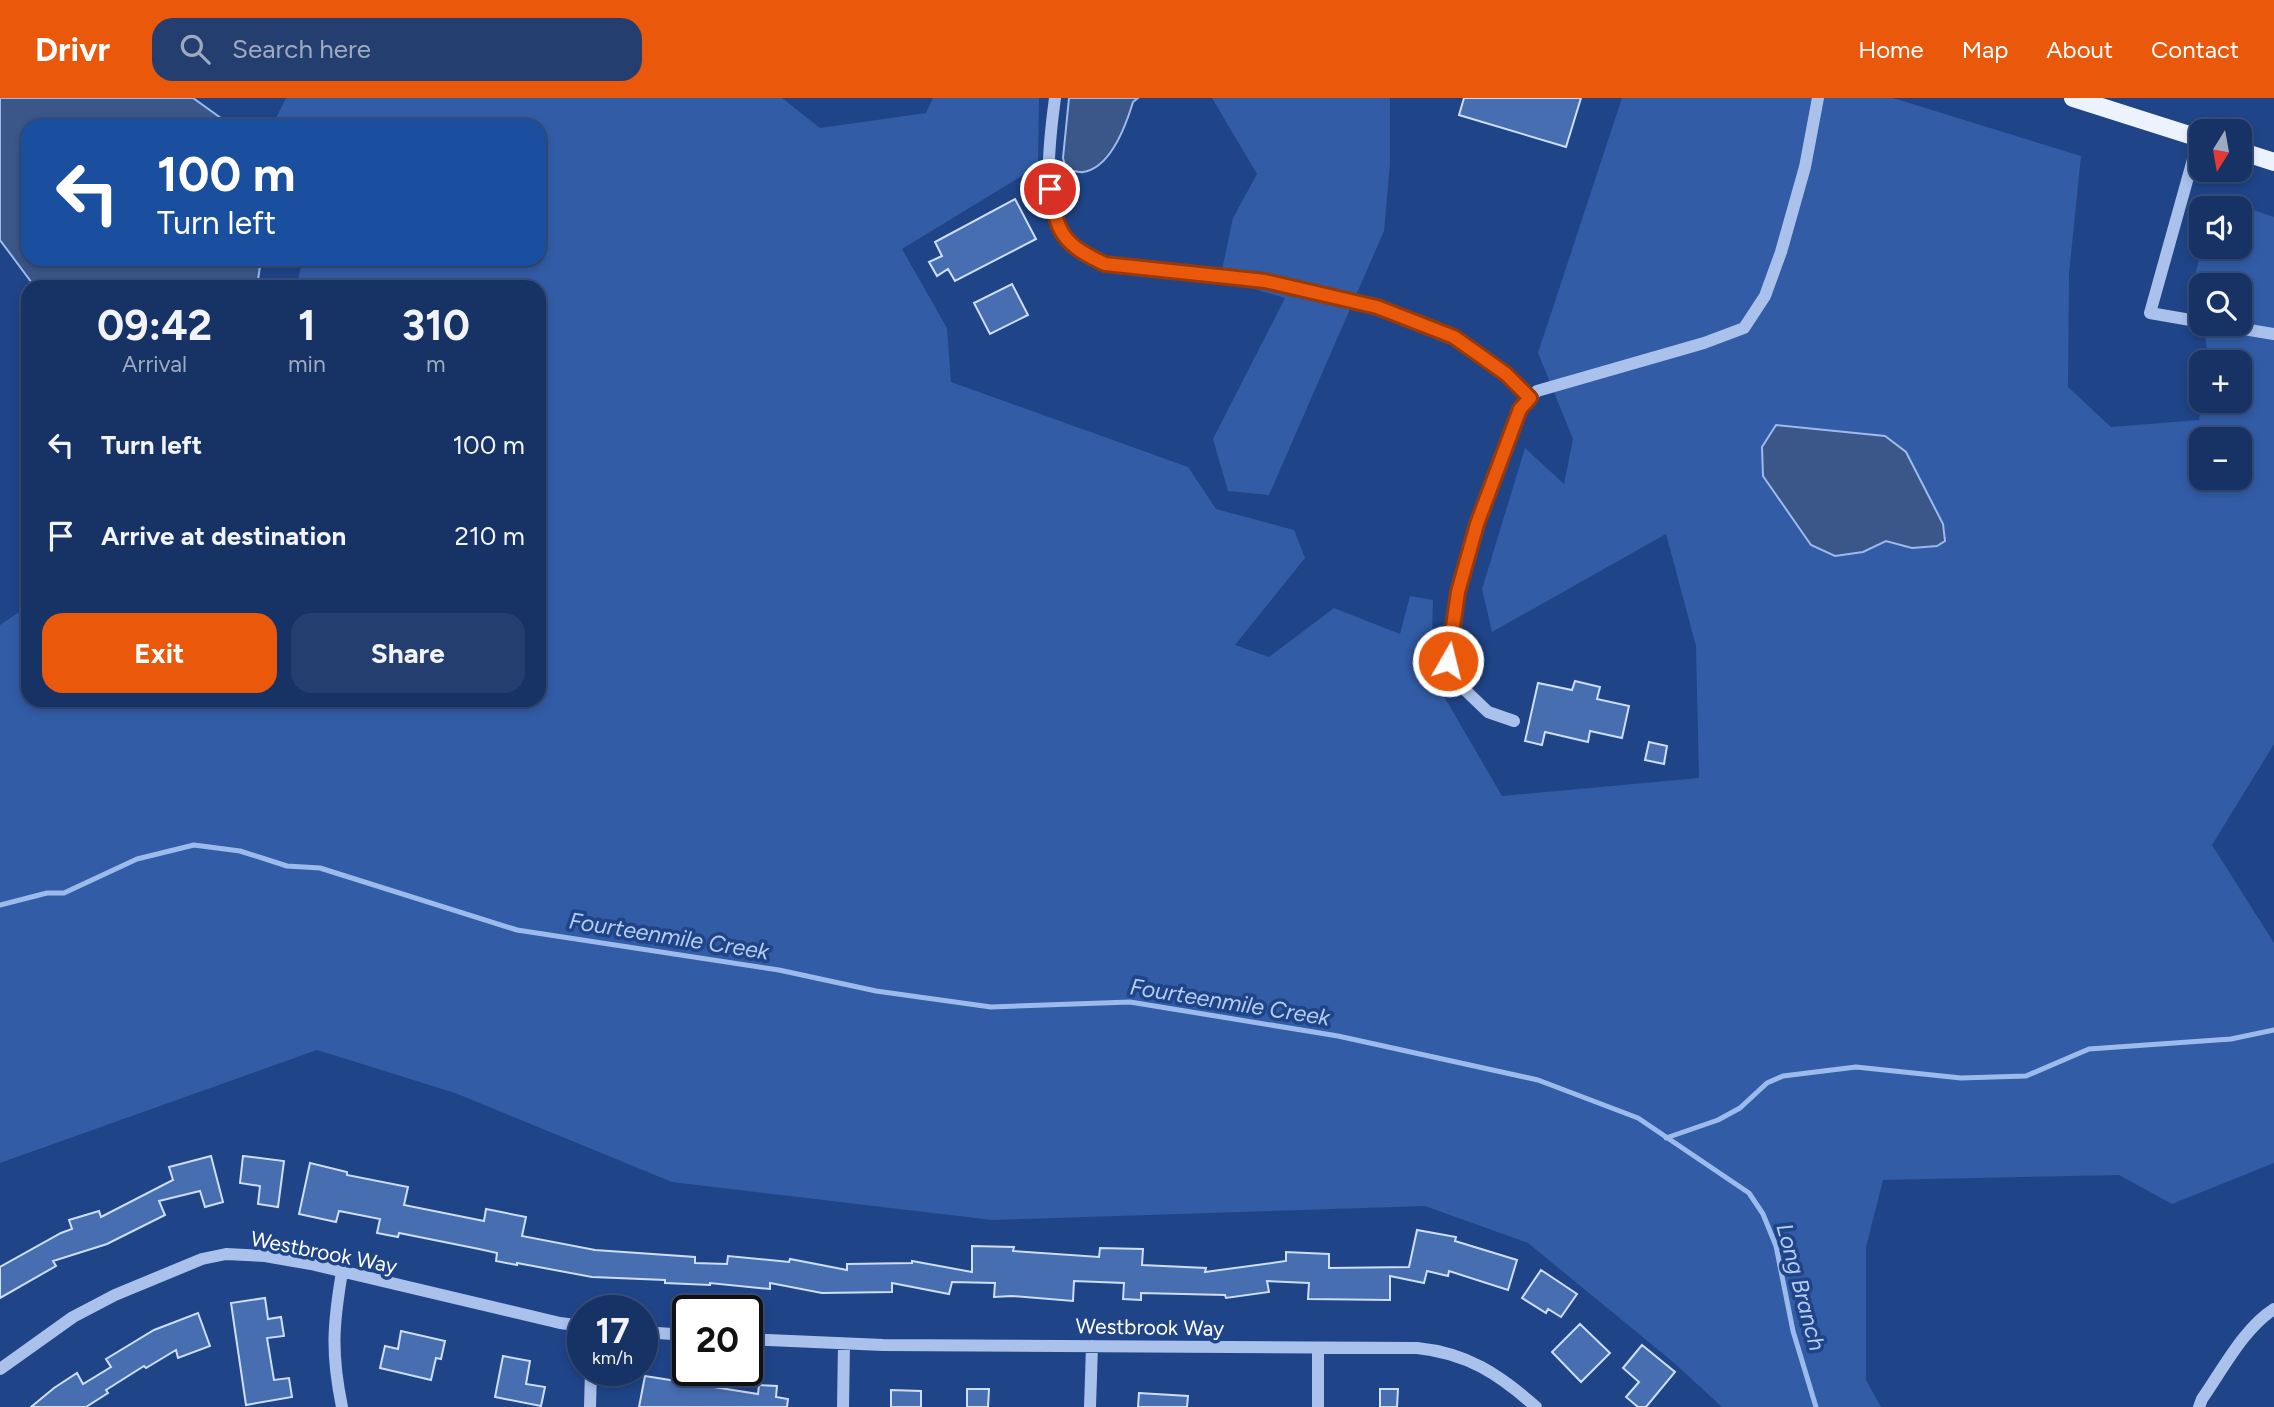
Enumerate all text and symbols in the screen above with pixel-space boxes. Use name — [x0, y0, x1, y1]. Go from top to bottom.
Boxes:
search box — [152, 18, 642, 81]
text: Drivr — [35, 30, 110, 69]
icon: search — [176, 30, 214, 68]
text: Search here — [232, 33, 371, 65]
text: Home — [1858, 35, 1924, 64]
text: Map — [1962, 35, 2008, 64]
text: About — [2046, 35, 2113, 64]
text: Contact — [2151, 35, 2239, 64]
north arrow — [2189, 119, 2252, 182]
map controls — [2189, 119, 2252, 490]
text: 100 m — [157, 144, 296, 203]
icon: left — [42, 147, 133, 238]
pin — [1020, 159, 1080, 219]
icon: arrive — [1031, 170, 1069, 208]
button: sound — [2189, 196, 2252, 259]
text: Turn left — [157, 204, 276, 242]
button: search — [2189, 273, 2252, 336]
text: 09:42 — [97, 300, 212, 351]
text: 1 — [298, 300, 316, 351]
text: 310 — [402, 300, 470, 351]
text: Arrival — [122, 350, 187, 378]
text: min — [288, 350, 326, 378]
text: m — [426, 350, 446, 378]
button: + — [2189, 350, 2252, 413]
icon: left — [42, 426, 80, 464]
button: − — [2189, 427, 2252, 490]
text: Turn left — [101, 429, 202, 461]
text: 100 m — [452, 429, 525, 461]
icon: arrive — [42, 517, 80, 555]
text: Arrive at destination — [101, 520, 346, 552]
text: 210 m — [455, 520, 525, 552]
button: Exit — [42, 613, 277, 693]
button: Share — [291, 613, 525, 693]
position arrow — [1411, 624, 1485, 698]
water label: Fourteenmile Creek — [567, 906, 772, 966]
water label: Fourteenmile Creek — [1128, 972, 1333, 1032]
water label: Long Branch — [1771, 1220, 1831, 1354]
street label: Westbrook Way — [249, 1226, 399, 1278]
speed limit sign: 20 — [672, 1295, 763, 1386]
text: 17 — [595, 1310, 630, 1352]
street label: Westbrook Way — [1076, 1313, 1224, 1341]
text: km/h — [592, 1347, 633, 1369]

